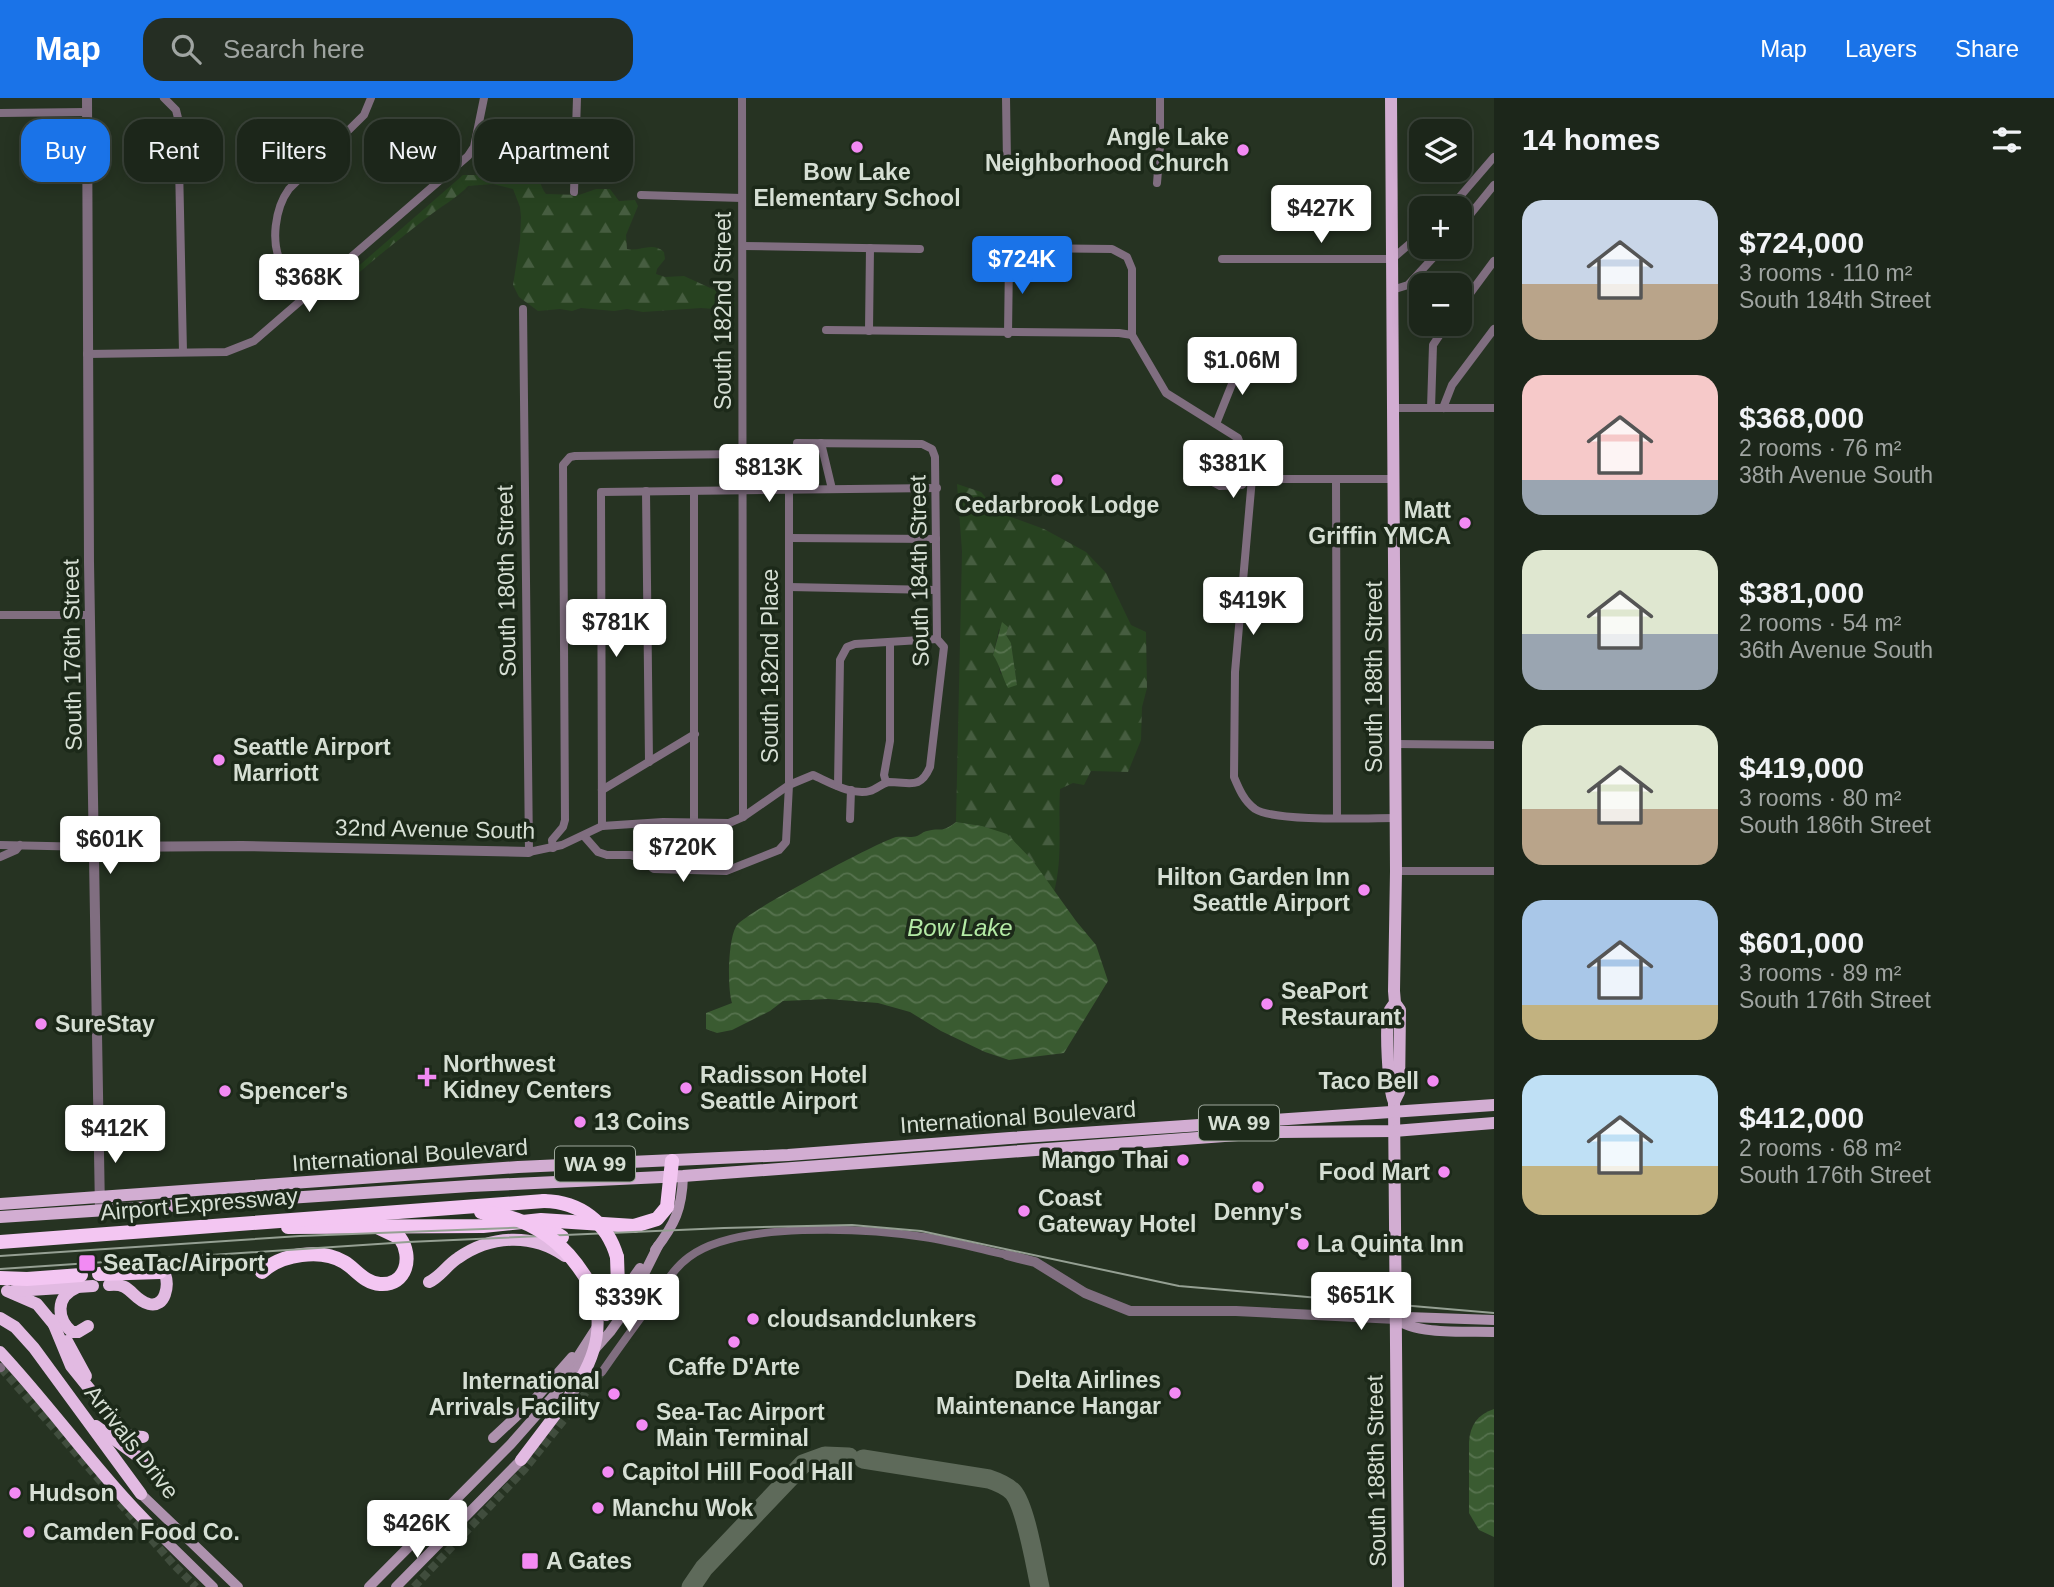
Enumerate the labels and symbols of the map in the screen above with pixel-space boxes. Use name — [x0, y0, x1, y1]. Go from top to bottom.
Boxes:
place label: Angle Lake Neighborhood Church — [985, 124, 1229, 176]
marker: Bow Lake Elementary School — [849, 139, 865, 155]
marker: Angle Lake Neighborhood Church — [1235, 142, 1251, 158]
place label: Bow Lake Elementary School — [753, 159, 961, 211]
pin: $427K — [1272, 186, 1370, 245]
street label: South 182nd Street — [710, 211, 736, 410]
pin: $724K — [973, 236, 1071, 296]
pin: $368K — [260, 254, 358, 314]
pin: $1.06M — [1185, 338, 1299, 397]
pin: $381K — [1184, 440, 1282, 500]
pin: $813K — [720, 444, 818, 504]
marker: Cedarbrook Lodge — [1049, 472, 1065, 488]
street label: South 184th Street — [904, 474, 934, 667]
street label: South 180th Street — [491, 484, 521, 677]
place label: Cedarbrook Lodge — [955, 492, 1159, 518]
place label: Matt Griffin YMCA — [1308, 497, 1451, 549]
marker: Matt Griffin YMCA — [1457, 515, 1473, 531]
street label: South 176th Street — [57, 558, 87, 751]
street label: South 182nd Place — [757, 569, 783, 763]
pin: $419K — [1204, 578, 1302, 637]
street label: South 188th Street — [1361, 580, 1387, 773]
pin: $781K — [567, 600, 665, 659]
place label: Seattle Airport Marriott — [233, 734, 391, 786]
marker: Seattle Airport Marriott — [211, 752, 227, 768]
street label: 32nd Avenue South — [335, 814, 535, 844]
pin: $601K — [61, 816, 159, 876]
pin: $720K — [634, 824, 732, 884]
place label: Hilton Garden Inn Seattle Airport — [1157, 864, 1350, 916]
marker: Hilton Garden Inn Seattle Airport — [1356, 882, 1372, 898]
water label: Bow Lake — [907, 914, 1013, 941]
place label: SeaPort Restaurant — [1281, 978, 1401, 1030]
marker: SeaPort Restaurant — [1259, 996, 1275, 1012]
place label: SureStay — [55, 1011, 155, 1037]
marker: SureStay — [33, 1016, 49, 1032]
place label: Northwest Kidney Centers — [443, 1051, 612, 1103]
place label: Radisson Hotel Seattle Airport — [700, 1062, 867, 1114]
marker: Northwest Kidney Centers — [417, 1067, 437, 1087]
place label: Taco Bell — [1318, 1068, 1419, 1094]
marker: Taco Bell — [1425, 1073, 1441, 1089]
place label: Spencer's — [239, 1078, 348, 1104]
marker: Radisson Hotel Seattle Airport — [678, 1080, 694, 1096]
marker: Spencer's — [217, 1083, 233, 1099]
street label: International Boulevard — [899, 1096, 1137, 1138]
pin: $412K — [66, 1105, 164, 1165]
road number: WA 99 — [1199, 1105, 1279, 1140]
place label: 13 Coins — [594, 1109, 690, 1135]
marker: 13 Coins — [572, 1114, 588, 1130]
street label: International Boulevard — [291, 1134, 529, 1176]
road number: WA 99 — [555, 1146, 635, 1182]
place label: Mango Thai — [1041, 1147, 1169, 1173]
marker: Mango Thai — [1175, 1152, 1191, 1168]
place label: Food Mart — [1319, 1159, 1430, 1185]
marker: Food Mart — [1436, 1164, 1452, 1180]
marker: Denny's — [1250, 1179, 1266, 1195]
street label: Airport Expressway — [99, 1182, 299, 1226]
place label: Coast Gateway Hotel — [1038, 1185, 1197, 1237]
place label: Denny's — [1214, 1199, 1302, 1225]
marker: Coast Gateway Hotel — [1016, 1203, 1032, 1219]
place label: La Quinta Inn — [1317, 1231, 1464, 1257]
marker: La Quinta Inn — [1295, 1236, 1311, 1252]
place label: SeaTac/Airport — [103, 1250, 265, 1276]
marker: SeaTac/Airport — [77, 1253, 97, 1273]
pin: $651K — [1312, 1272, 1410, 1332]
pin: $339K — [580, 1274, 678, 1334]
place label: cloudsandclunkers — [767, 1306, 977, 1332]
marker: cloudsandclunkers — [745, 1311, 761, 1327]
marker: Caffe D'Arte — [726, 1334, 742, 1350]
place label: Caffe D'Arte — [668, 1354, 800, 1380]
place label: Delta Airlines Maintenance Hangar — [936, 1367, 1161, 1419]
place label: International Arrivals Facility — [429, 1368, 600, 1420]
street label: South 188th Street — [1361, 1374, 1391, 1567]
street label: Arrivals Drive — [80, 1380, 184, 1504]
marker: Delta Airlines Maintenance Hangar — [1167, 1385, 1183, 1401]
marker: International Arrivals Facility — [606, 1386, 622, 1402]
place label: Sea-Tac Airport Main Terminal — [656, 1399, 825, 1451]
marker: Sea-Tac Airport Main Terminal — [634, 1417, 650, 1433]
place label: Capitol Hill Food Hall — [622, 1459, 853, 1485]
marker: Capitol Hill Food Hall — [600, 1464, 616, 1480]
place label: Hudson — [29, 1480, 115, 1506]
marker: Hudson — [7, 1485, 23, 1501]
place label: Manchu Wok — [612, 1495, 754, 1521]
pin: $426K — [368, 1500, 466, 1560]
marker: Manchu Wok — [590, 1500, 606, 1516]
place label: Camden Food Co. — [43, 1519, 240, 1545]
marker: Camden Food Co. — [21, 1524, 37, 1540]
place label: A Gates — [546, 1548, 632, 1574]
marker: A Gates — [520, 1551, 540, 1571]

